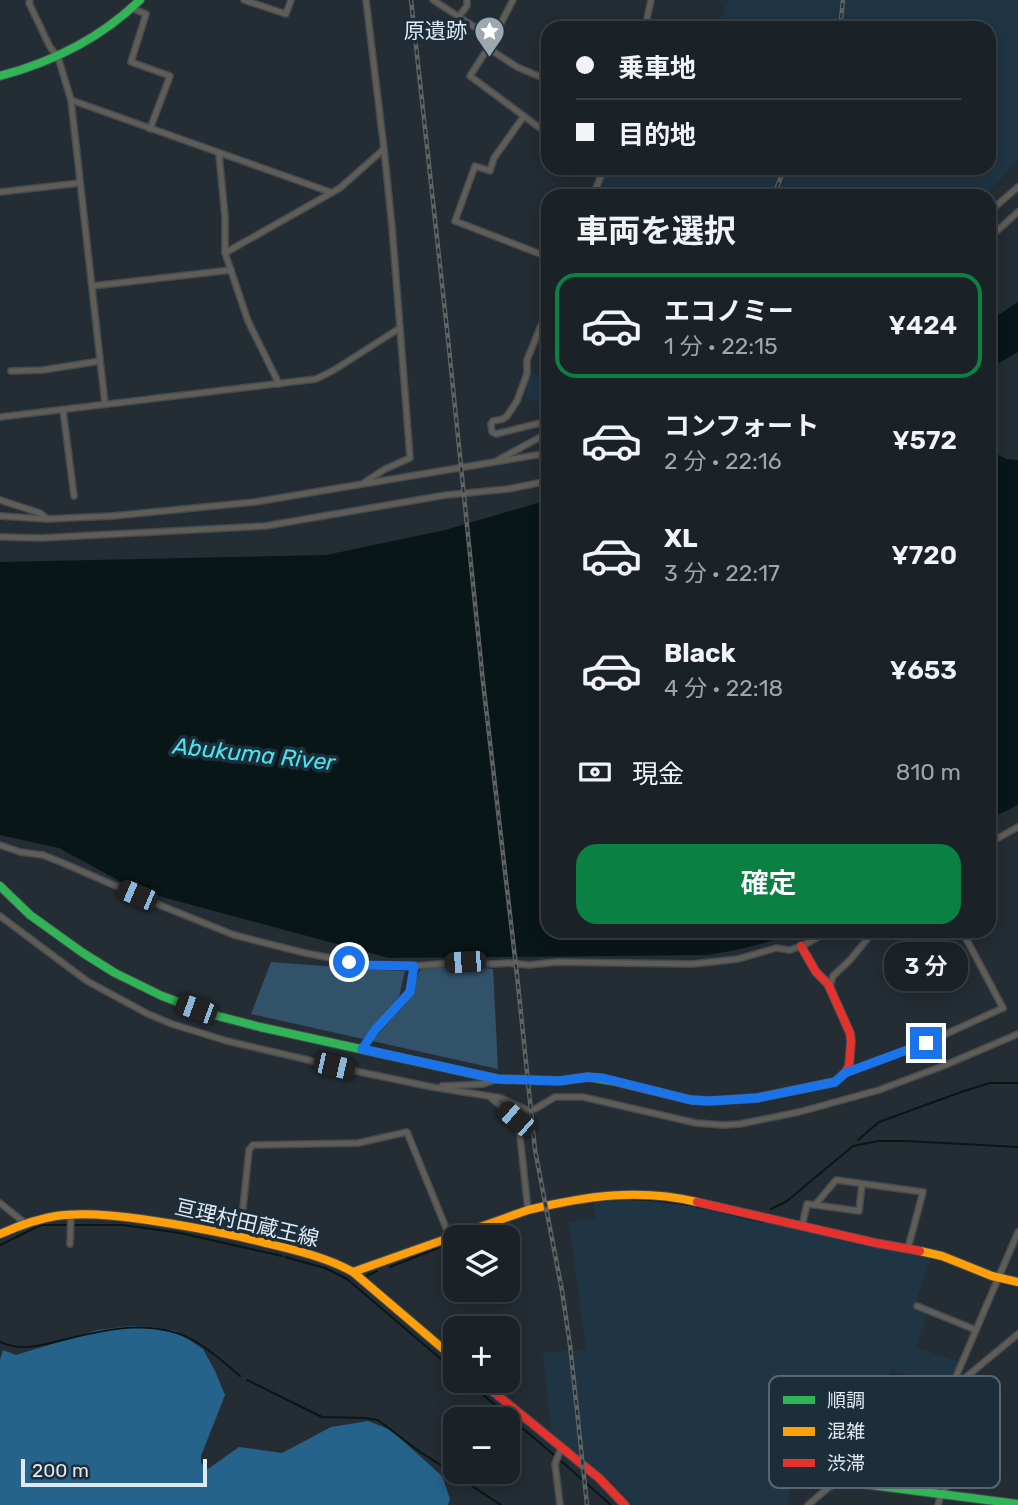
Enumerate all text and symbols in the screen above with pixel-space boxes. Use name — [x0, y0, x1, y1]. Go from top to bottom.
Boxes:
place icon: 原遺跡 — [473, 14, 507, 58]
place label: 原遺跡 — [404, 18, 467, 43]
text: 乗車地 — [618, 53, 696, 84]
text: 目的地 — [618, 120, 696, 151]
text: 車両を選択 — [576, 212, 736, 250]
icon: car — [580, 294, 643, 357]
text: エコノミー — [664, 296, 794, 327]
text: ¥424 — [889, 310, 957, 341]
text: 1 分 · 22:15 — [664, 332, 778, 360]
icon: car — [580, 409, 643, 472]
text: コンフォート — [664, 411, 819, 442]
text: ¥572 — [892, 425, 957, 456]
text: 2 分 · 22:16 — [664, 447, 782, 475]
text: XL — [664, 523, 697, 554]
icon: car — [580, 524, 643, 587]
text: ¥720 — [891, 540, 957, 571]
text: 3 分 · 22:17 — [664, 559, 780, 587]
text: Black — [664, 638, 736, 669]
icon: car — [580, 639, 643, 702]
text: ¥653 — [890, 655, 957, 686]
text: 4 分 · 22:18 — [664, 674, 783, 702]
water label: Abukuma River — [171, 731, 338, 777]
icon: cash — [576, 753, 614, 791]
text: 810 m — [896, 758, 961, 786]
text: 現金 — [632, 759, 684, 790]
button: 確定 — [576, 844, 961, 924]
car — [114, 877, 161, 913]
callout: 3 分 — [884, 942, 968, 990]
route start — [333, 946, 365, 978]
car — [444, 950, 487, 974]
text: 3 分 — [905, 952, 947, 980]
car — [173, 992, 220, 1026]
route end — [910, 1027, 942, 1059]
car — [312, 1051, 357, 1081]
car — [494, 1097, 539, 1141]
street label: 亘理村田蔵王線 — [173, 1194, 322, 1251]
map controls — [443, 1225, 520, 1484]
button: layers — [443, 1225, 520, 1302]
button: + — [443, 1316, 520, 1393]
legend — [769, 1376, 1000, 1488]
text: 順調 — [827, 1389, 865, 1412]
button: − — [443, 1407, 520, 1484]
text: 混雑 — [827, 1420, 865, 1443]
text: 渋滞 — [827, 1452, 865, 1475]
scale bar — [21, 1456, 206, 1488]
text: 200 m — [32, 1459, 89, 1482]

